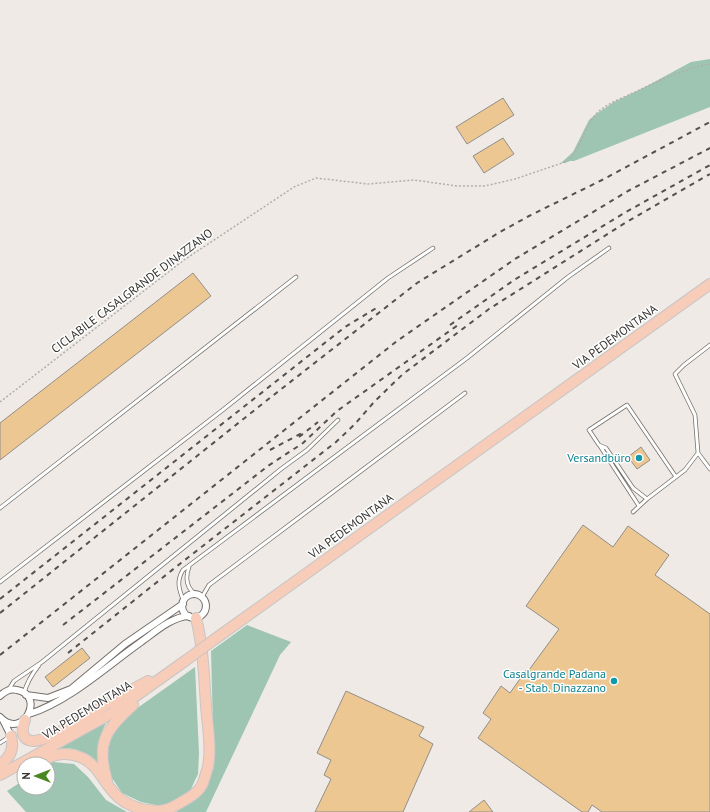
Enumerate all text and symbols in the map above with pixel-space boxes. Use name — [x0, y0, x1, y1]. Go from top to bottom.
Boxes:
street label: CICLABILE CASALGRANDE DINAZZANO — [48, 225, 215, 356]
street label: VIA PEDEMONTANA — [569, 301, 660, 373]
place label: Versandbüro — [566, 450, 631, 465]
marker: Versandbüro — [634, 453, 644, 463]
street label: VIA PEDEMONTANA — [305, 490, 396, 562]
place label: Casalgrande Padana - Stab. Dinazzano — [503, 666, 606, 695]
marker: Casalgrande Padana - Stab. Dinazzano — [609, 676, 619, 686]
street label: VIA PEDEMONTANA — [39, 677, 134, 743]
north arrow — [16, 756, 56, 796]
text: N — [19, 772, 33, 780]

